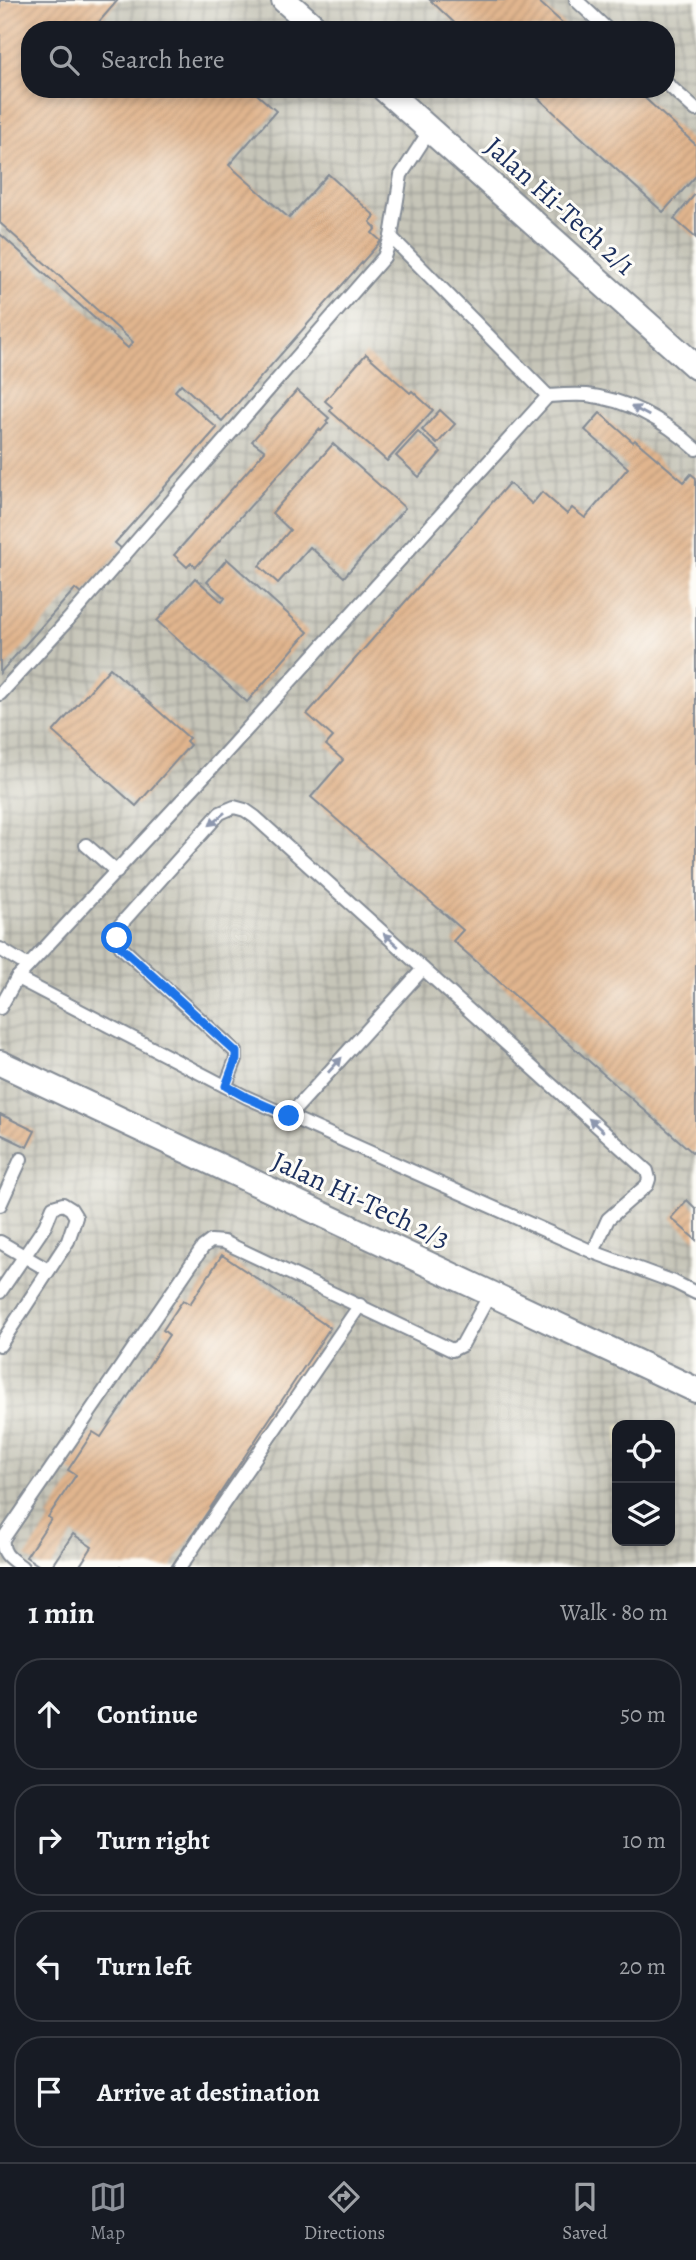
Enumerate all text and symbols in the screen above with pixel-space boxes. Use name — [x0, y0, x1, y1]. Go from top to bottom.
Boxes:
search box — [21, 21, 675, 98]
icon: search — [45, 41, 83, 79]
text: Search here — [101, 42, 225, 77]
street label: Jalan Hi-Tech 2/1 — [477, 128, 643, 284]
one-way arrow — [630, 405, 650, 416]
one-way arrow — [208, 811, 226, 826]
route start — [101, 922, 132, 953]
one-way arrow — [383, 932, 400, 948]
one-way arrow — [326, 1057, 342, 1074]
route end — [273, 1100, 304, 1131]
one-way arrow — [587, 1117, 605, 1133]
street label: Jalan Hi-Tech 2/3 — [266, 1142, 456, 1258]
map controls — [612, 1420, 675, 1546]
button: locate — [612, 1420, 675, 1483]
button: layers — [612, 1483, 675, 1546]
text: 1 min — [28, 1593, 95, 1633]
text: Walk · 80 m — [560, 1597, 668, 1628]
icon: ahead — [30, 1695, 68, 1733]
text: Continue — [97, 1697, 198, 1732]
text: 50 m — [620, 1699, 666, 1730]
icon: right — [30, 1821, 68, 1859]
text: Turn right — [97, 1823, 210, 1858]
text: 10 m — [622, 1825, 666, 1856]
icon: left — [30, 1947, 68, 1985]
text: Turn left — [97, 1949, 192, 1984]
text: 20 m — [619, 1951, 666, 1982]
icon: arrive — [30, 2073, 68, 2111]
text: Arrive at destination — [97, 2075, 320, 2110]
tab: Map — [89, 2178, 127, 2246]
tab: Directions — [304, 2178, 385, 2246]
tab: Saved — [562, 2178, 607, 2246]

